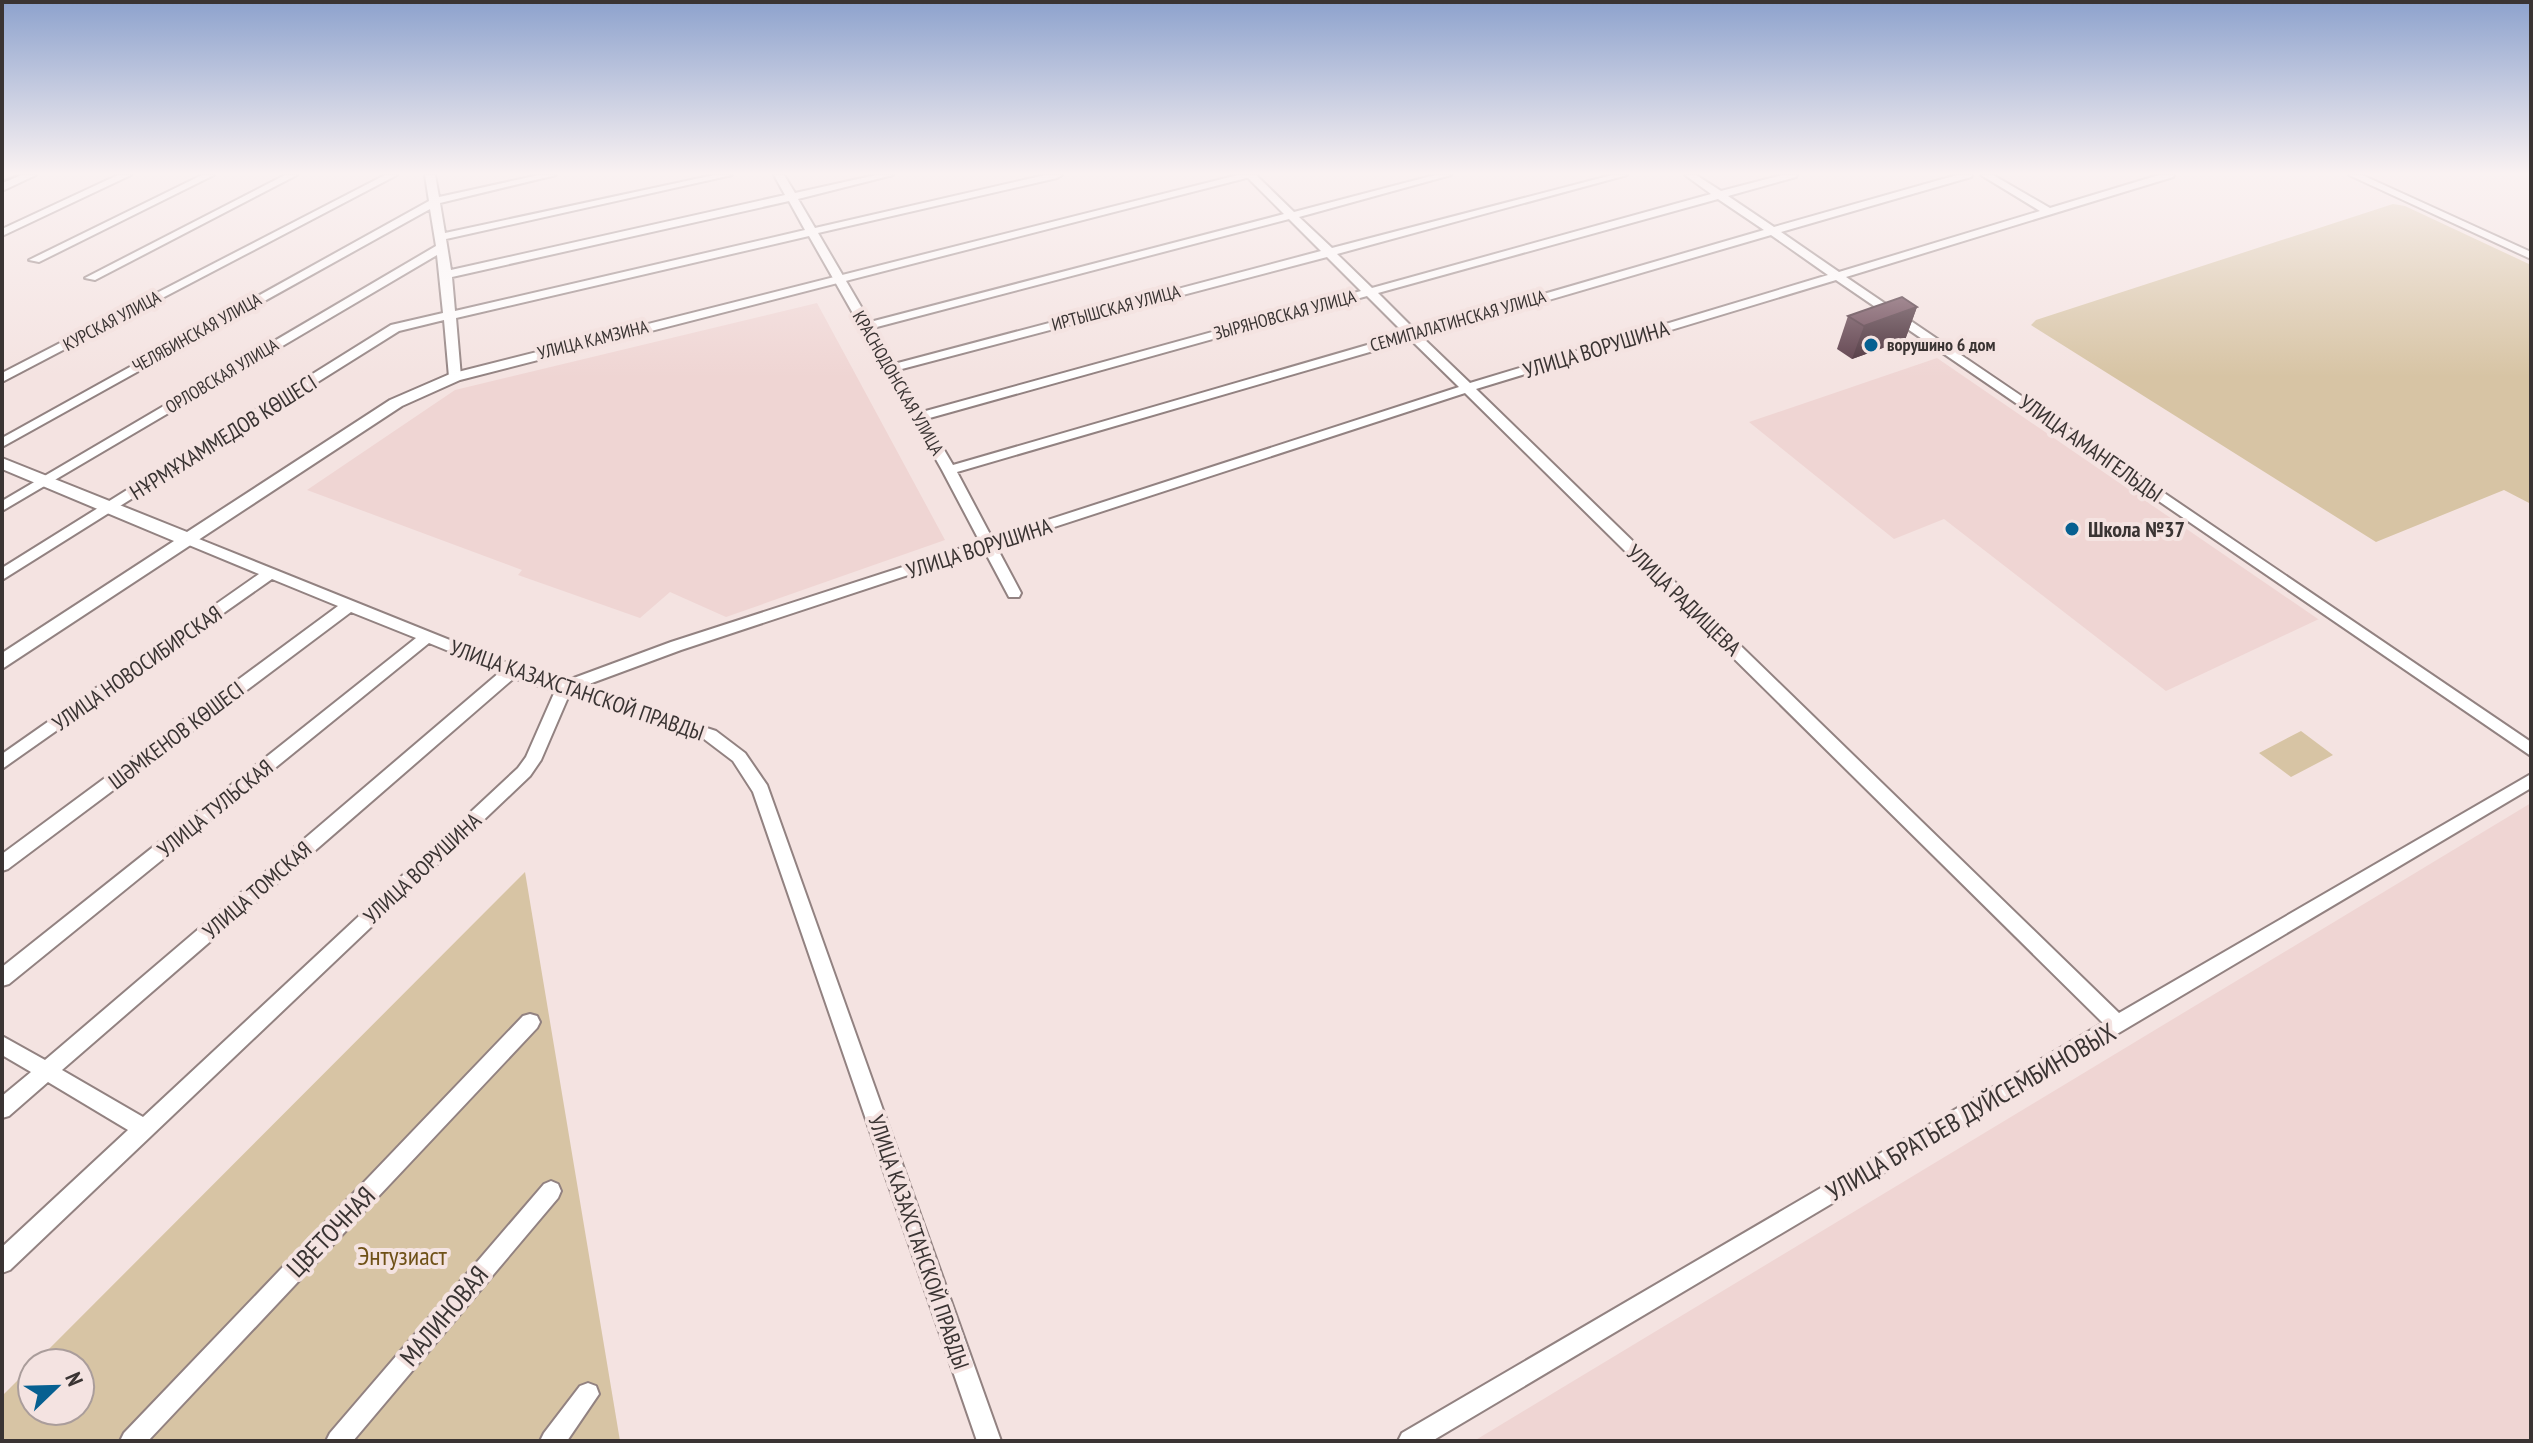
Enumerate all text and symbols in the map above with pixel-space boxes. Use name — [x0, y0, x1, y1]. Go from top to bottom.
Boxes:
street label: ИРТЫШСКАЯ УЛИЦА — [1049, 279, 1183, 336]
street label: ЗЫРЯНОВСКАЯ УЛИЦА — [1211, 284, 1359, 345]
street label: СЕМИПАЛАТИНСКАЯ УЛИЦА — [1367, 284, 1549, 357]
street label: КУРСКАЯ УЛИЦА — [59, 285, 165, 356]
street label: ЧЕЛЯБИНСКАЯ УЛИЦА — [128, 287, 266, 377]
street label: КРАСНОДОНСКАЯ УЛИЦА — [848, 306, 949, 459]
street label: УЛИЦА ВОРУШИНА — [1520, 313, 1673, 384]
street label: УЛИЦА КАМЗИНА — [535, 315, 651, 364]
street label: ОРЛОВСКАЯ УЛИЦА — [161, 333, 283, 418]
place label: ворушино 6 дом — [1887, 333, 1996, 356]
marker: ворушино 6 дом — [1862, 336, 1880, 354]
street label: НҰРМҰХАММЕДОВ КӨШЕСІ — [124, 368, 322, 506]
street label: УЛИЦА АМАНГЕЛЬДЫ — [2014, 388, 2168, 508]
street label: УЛИЦА ВОРУШИНА — [903, 511, 1055, 585]
place label: Школа №37 — [2088, 515, 2185, 543]
marker: Школа №37 — [2063, 520, 2081, 538]
street label: УЛИЦА РАДИЩЕВА — [1621, 538, 1748, 662]
street label: УЛИЦА НОВОСИБИРСКАЯ — [47, 599, 227, 737]
street label: УЛИЦА КАЗАХСТАНСКОЙ ПРАВДЫ — [446, 633, 708, 747]
street label: ШӘМКЕНОВ КӨШЕСІ — [103, 675, 249, 795]
street label: УЛИЦА ТУЛЬСКАЯ — [152, 753, 278, 863]
street label: УЛИЦА ВОРУШИНА — [357, 806, 487, 930]
street label: УЛИЦА ТОМСКАЯ — [197, 835, 317, 945]
street label: УЛИЦА БРАТЬЕВ ДУЙСЕМБИНОВЫХ — [1820, 1015, 2121, 1208]
street label: УЛИЦА КАЗАХСТАНСКОЙ ПРАВДЫ — [862, 1111, 976, 1373]
street label: ЦВЕТОЧНАЯ — [279, 1179, 382, 1284]
park label: Энтузиаст — [357, 1239, 448, 1272]
street label: МАЛИНОВАЯ — [392, 1259, 495, 1372]
north arrow — [16, 1347, 96, 1427]
text: N — [59, 1368, 90, 1390]

